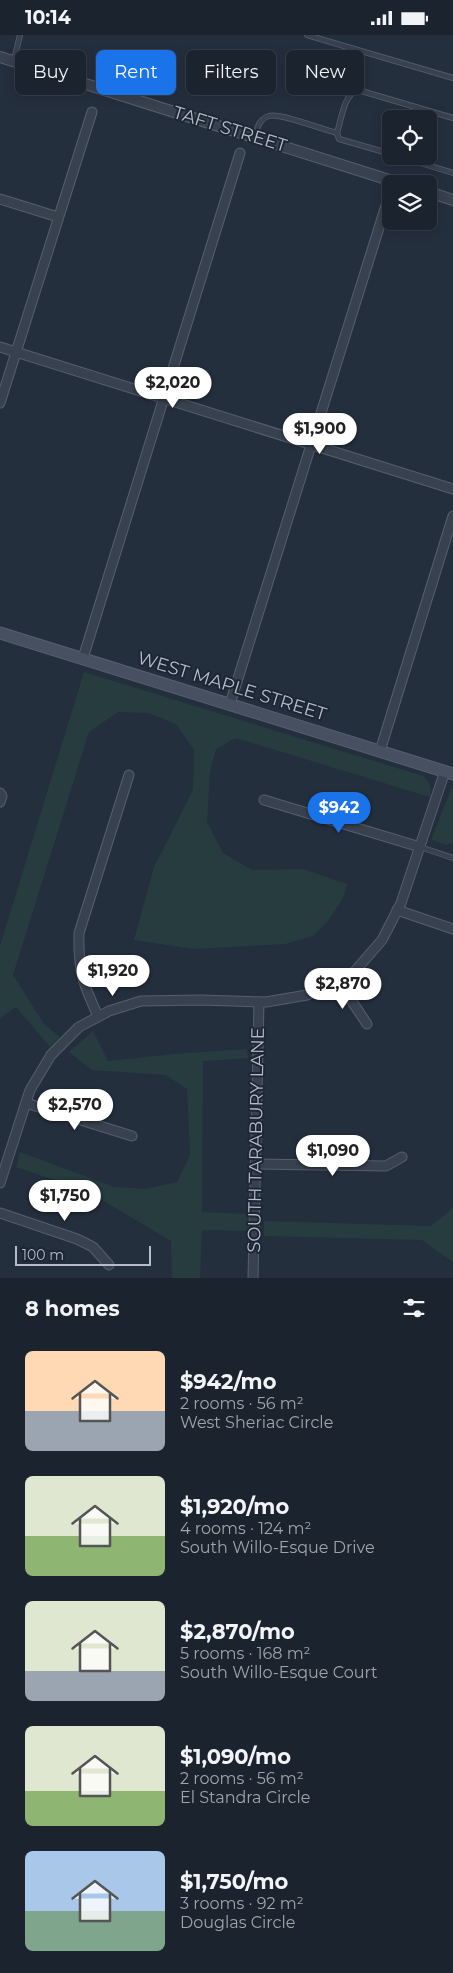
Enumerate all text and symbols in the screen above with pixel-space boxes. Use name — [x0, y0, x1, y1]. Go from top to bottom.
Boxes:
text: 10:14 — [25, 6, 71, 29]
chip: Buy — [15, 50, 86, 95]
chip: Rent — [96, 50, 176, 95]
chip: Filters — [186, 50, 276, 95]
chip: New — [286, 50, 364, 95]
street label: TAFT STREET — [170, 101, 290, 157]
map controls — [382, 110, 437, 230]
button: locate — [382, 110, 437, 165]
button: layers — [382, 175, 437, 230]
pin: $2,020 — [132, 367, 214, 409]
text: $2,020 — [146, 373, 200, 392]
pin: $1,900 — [279, 413, 361, 455]
text: $1,900 — [294, 419, 346, 438]
street label: WEST MAPLE STREET — [135, 647, 330, 725]
pin: $942 — [309, 791, 369, 834]
text: $942 — [319, 798, 359, 817]
pin: $1,920 — [72, 955, 154, 997]
text: $1,920 — [88, 961, 138, 980]
pin: $2,870 — [302, 967, 384, 1010]
text: $2,870 — [315, 974, 371, 993]
street label: SOUTH TARABURY LANE — [243, 1027, 269, 1253]
pin: $2,570 — [34, 1089, 116, 1131]
text: $2,570 — [48, 1095, 102, 1114]
pin: $1,090 — [292, 1135, 374, 1177]
text: $1,090 — [307, 1141, 359, 1160]
pin: $1,750 — [24, 1179, 106, 1222]
text: $1,750 — [40, 1186, 90, 1205]
scale bar — [15, 1243, 151, 1266]
text: 100 m — [22, 1246, 64, 1264]
icon: filters — [400, 1294, 428, 1322]
text: 8 homes — [25, 1296, 120, 1321]
text: $942/mo — [180, 1369, 276, 1394]
icon: home — [65, 1371, 125, 1431]
text: 2 rooms · 56 m² — [180, 1394, 304, 1413]
text: West Sheriac Circle — [180, 1413, 333, 1432]
text: $1,920/mo — [180, 1494, 289, 1519]
icon: home — [65, 1496, 125, 1556]
text: 4 rooms · 124 m² — [180, 1519, 311, 1538]
text: South Willo-Esque Drive — [180, 1538, 375, 1557]
text: $2,870/mo — [180, 1619, 295, 1644]
icon: home — [65, 1621, 125, 1681]
text: 5 rooms · 168 m² — [180, 1644, 311, 1663]
text: South Willo-Esque Court — [180, 1663, 378, 1682]
text: $1,090/mo — [180, 1744, 291, 1769]
icon: home — [65, 1746, 125, 1806]
text: 2 rooms · 56 m² — [180, 1769, 304, 1788]
text: El Standra Circle — [180, 1788, 310, 1807]
text: $1,750/mo — [180, 1869, 288, 1894]
icon: home — [65, 1871, 125, 1931]
text: 3 rooms · 92 m² — [180, 1894, 304, 1913]
text: Douglas Circle — [180, 1913, 295, 1932]

